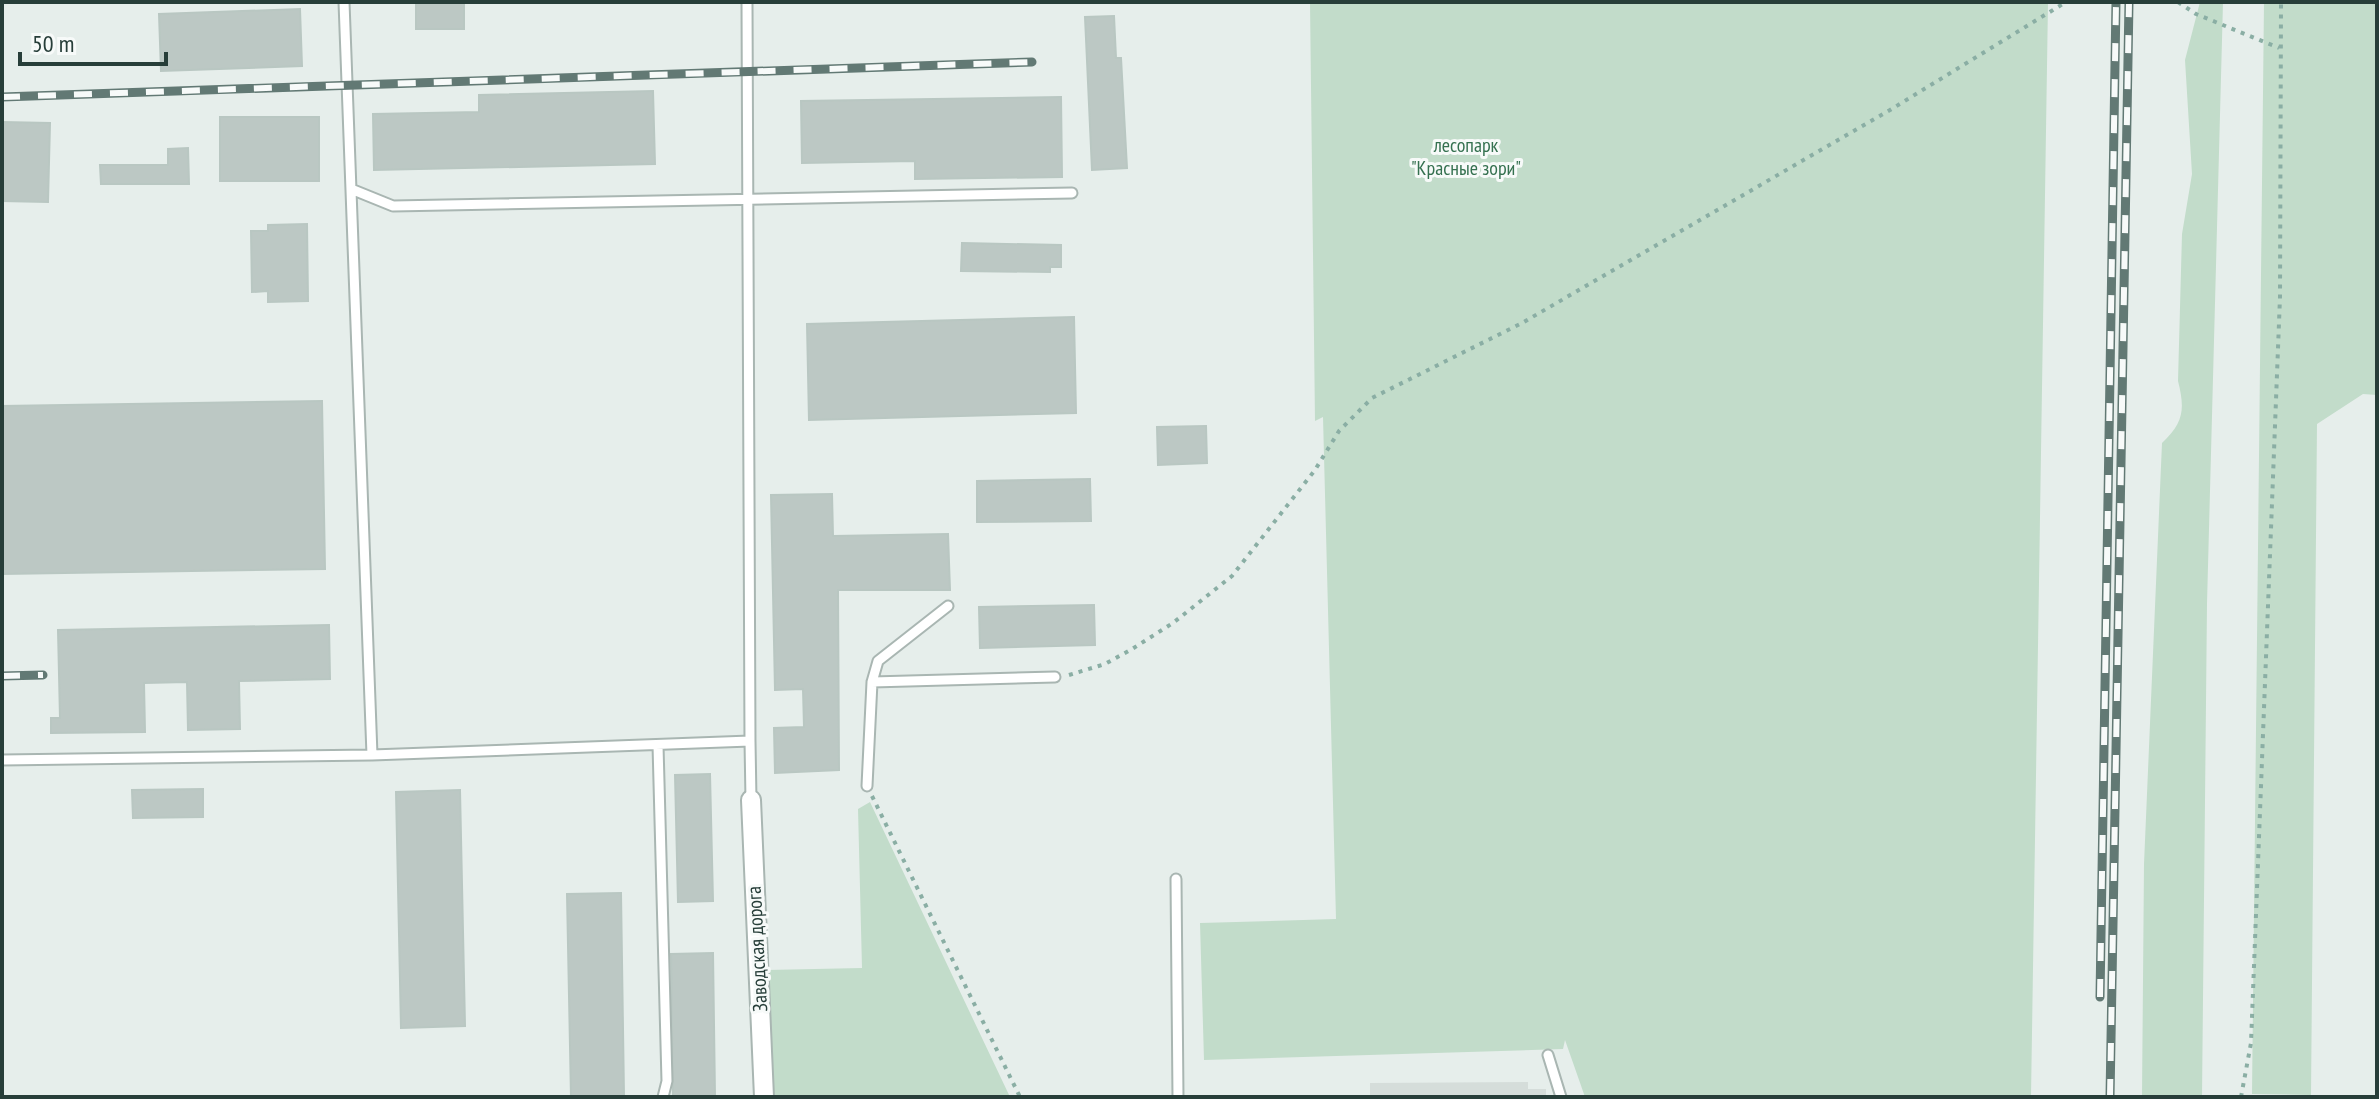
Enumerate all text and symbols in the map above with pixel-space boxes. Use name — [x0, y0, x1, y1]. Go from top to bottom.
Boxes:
scale bar — [20, 16, 166, 66]
text: 50 m — [32, 28, 74, 59]
park label: лесопарк "Красные зори" — [1411, 132, 1521, 181]
street label: Заводская дорога — [741, 886, 773, 1012]

